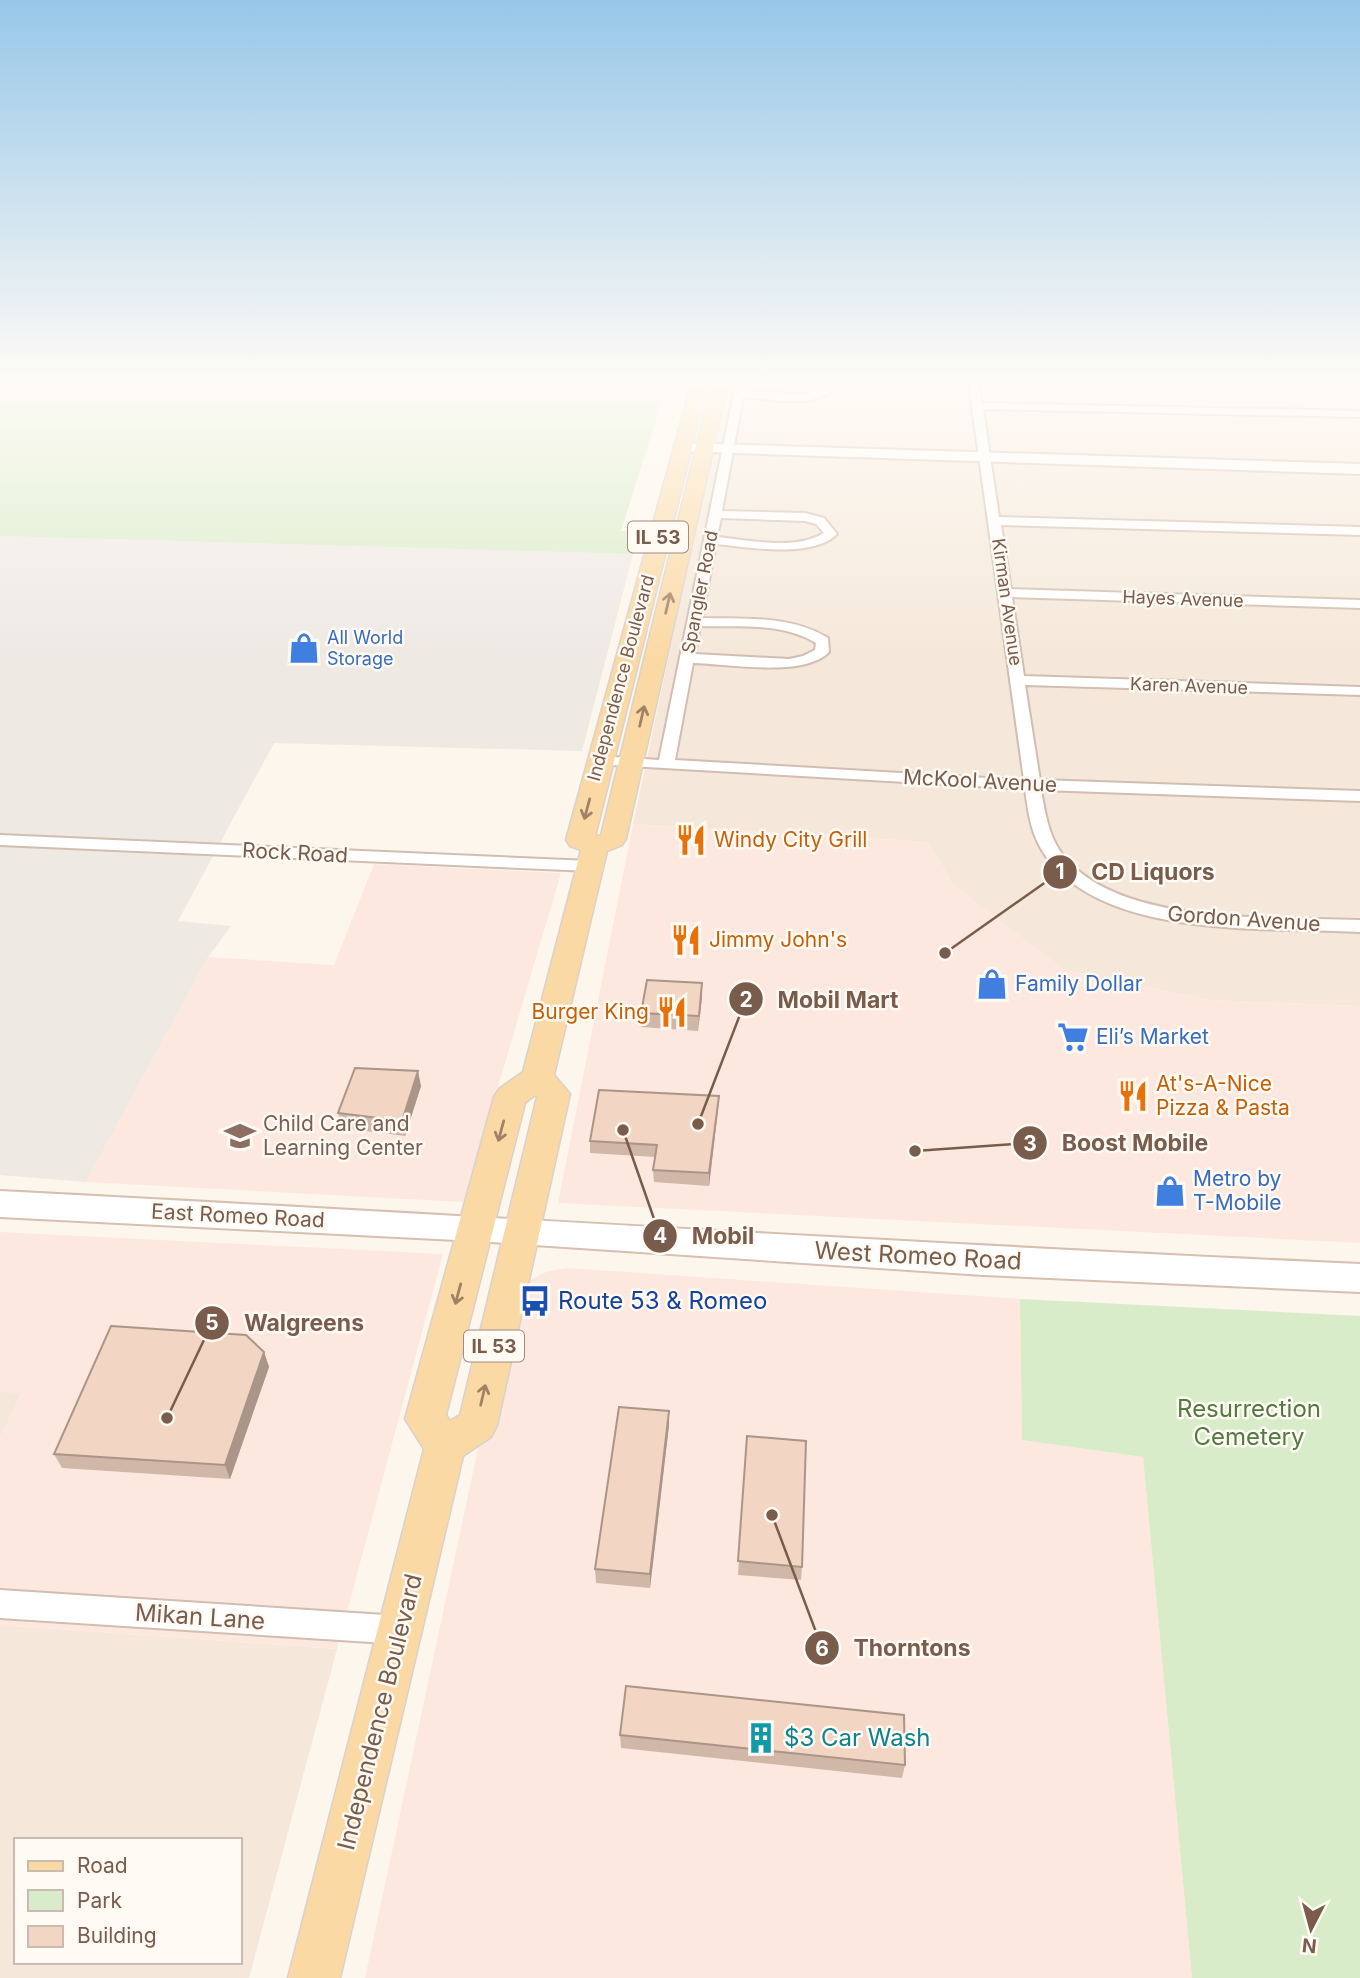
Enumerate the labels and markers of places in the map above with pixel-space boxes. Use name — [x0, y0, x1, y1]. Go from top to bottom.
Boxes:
place label: All World Storage — [327, 627, 403, 669]
shop icon: All World Storage — [287, 631, 321, 665]
restaurant icon: Windy City Grill — [674, 823, 708, 857]
place label: Windy City Grill — [714, 827, 867, 852]
callout: CD Liquors — [1042, 850, 1229, 894]
restaurant icon: Jimmy John's — [669, 923, 703, 957]
place label: Jimmy John's — [709, 927, 847, 952]
shop icon: Family Dollar — [975, 967, 1009, 1001]
place label: Family Dollar — [1015, 971, 1143, 996]
callout: Mobil Mart — [729, 977, 912, 1021]
restaurant icon: Burger King — [655, 995, 689, 1029]
place label: Burger King — [532, 999, 649, 1024]
supermarket icon: Eli’s Market — [1056, 1020, 1090, 1054]
place label: Eli’s Market — [1096, 1024, 1209, 1049]
place label: At's-A-Nice Pizza & Pasta — [1156, 1071, 1290, 1120]
restaurant icon: At's-A-Nice Pizza & Pasta — [1116, 1079, 1150, 1113]
place label: Child Care and Learning Center — [263, 1111, 423, 1160]
school or university icon: Child Care and Learning Center — [223, 1119, 257, 1153]
callout: Boost Mobile — [1013, 1121, 1222, 1165]
place label: Metro by T-Mobile — [1193, 1166, 1282, 1215]
shop icon: Metro by T-Mobile — [1153, 1174, 1187, 1208]
callout: Mobil — [643, 1214, 768, 1258]
bus stop icon: Route 53 & Romeo — [518, 1284, 552, 1318]
place label: Route 53 & Romeo — [558, 1286, 767, 1315]
callout: Walgreens — [195, 1301, 378, 1345]
callout: Thorntons — [805, 1626, 985, 1670]
building icon: $3 Car Wash — [744, 1721, 778, 1755]
place label: $3 Car Wash — [784, 1723, 931, 1752]

